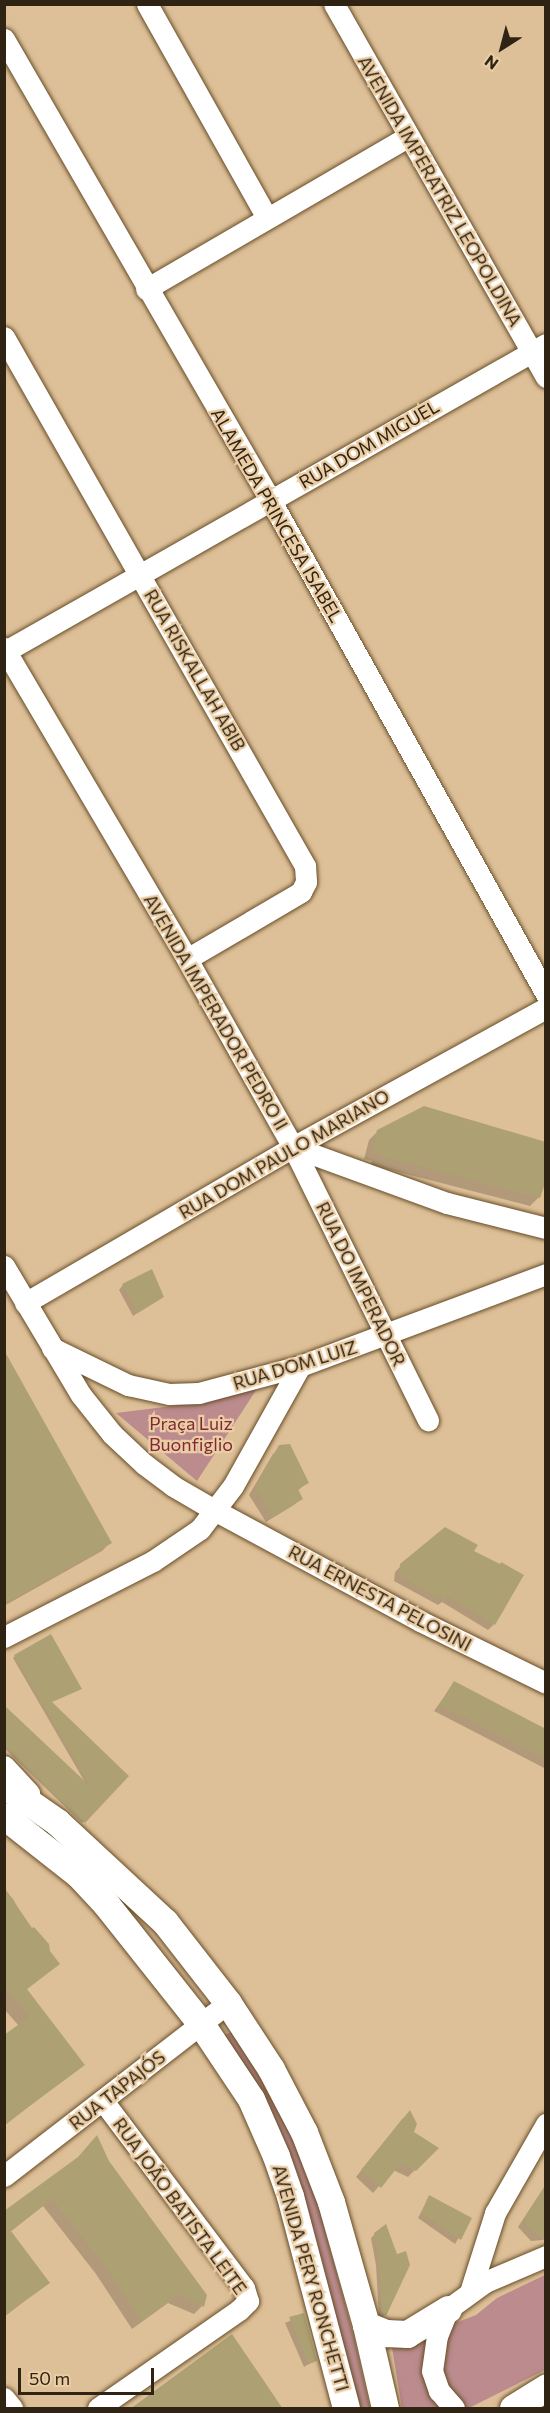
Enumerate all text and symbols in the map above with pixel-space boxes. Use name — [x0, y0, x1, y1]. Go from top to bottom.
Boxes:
north arrow — [472, 18, 532, 78]
street label: AVENIDA IMPERATRIZ LEOPOLDINA — [353, 52, 527, 330]
street label: RUA DOM MIGUEL — [295, 395, 443, 493]
street label: ALAMEDA PRINCESA ISABEL — [207, 404, 347, 626]
street label: RUA RISKALLAH ABIB — [140, 585, 250, 755]
street label: AVENIDA IMPERADOR PEDRO II — [139, 890, 293, 1134]
street label: RUA DOM PAULO MARIANO — [175, 1085, 393, 1223]
street label: RUA DO IMPERADOR — [312, 1198, 410, 1370]
street label: RUA DOM LUIZ — [230, 1336, 360, 1394]
park label: Praça Luiz Buonfiglio — [149, 1413, 233, 1456]
street label: RUA ERNESTA PELOSINI — [285, 1541, 475, 1655]
street label: RUA TAPAJÓS — [65, 2046, 169, 2134]
street label: RUA JOÃO BATISTA LEITE — [109, 2113, 251, 2299]
street label: AVENIDA PERY RONCHETTI — [268, 2162, 354, 2394]
scale bar — [21, 2356, 158, 2394]
text: 50 m — [29, 2367, 70, 2389]

